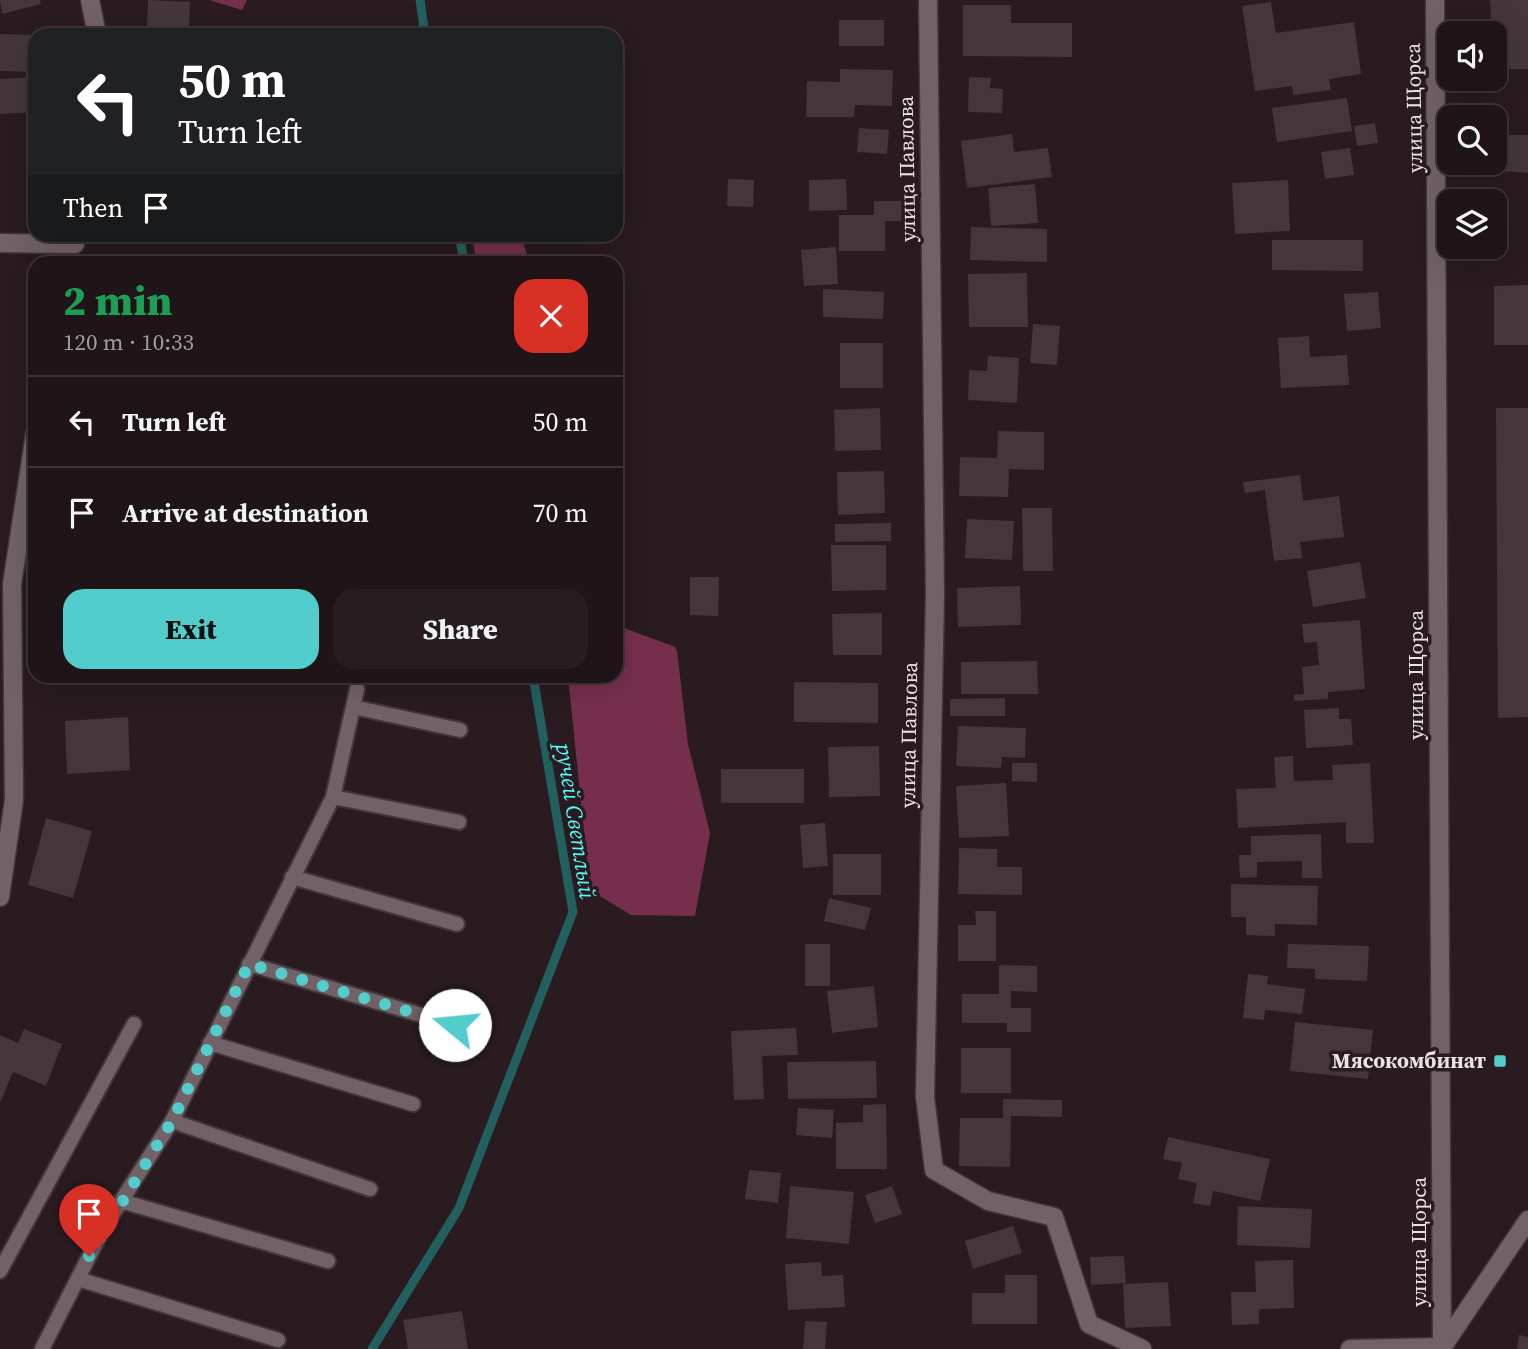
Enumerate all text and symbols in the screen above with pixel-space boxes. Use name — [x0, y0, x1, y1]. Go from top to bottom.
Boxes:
map controls — [1437, 21, 1507, 259]
button: sound — [1437, 21, 1507, 91]
street label: улица Щорса — [1398, 42, 1429, 173]
text: 50 m — [178, 46, 286, 113]
icon: left — [63, 56, 154, 147]
street label: улица Павлова — [891, 95, 922, 242]
button: search — [1437, 105, 1507, 175]
text: Turn left — [178, 110, 302, 154]
icon: arrive — [137, 189, 175, 227]
button: layers — [1437, 189, 1507, 259]
text: Then — [63, 190, 123, 226]
text: 2 min — [63, 271, 173, 329]
button: close — [514, 279, 588, 353]
text: 120 m · 10:33 — [63, 326, 194, 358]
icon: left — [63, 403, 101, 441]
text: Turn left — [122, 404, 226, 440]
text: 50 m — [533, 404, 588, 440]
icon: arrive — [63, 494, 101, 532]
text: Arrive at destination — [122, 495, 369, 531]
text: 70 m — [533, 495, 588, 531]
button: Exit — [63, 589, 319, 669]
button: Share — [333, 589, 588, 669]
street label: улица Щорса — [1401, 610, 1430, 740]
street label: улица Павлова — [893, 661, 924, 808]
water label: ручей Светлый — [548, 739, 604, 901]
position arrow — [418, 988, 492, 1062]
place label: Мясокомбинат — [1332, 1046, 1486, 1075]
marker: Мясокомбинат — [1492, 1053, 1508, 1069]
street label: улица Щорса — [1404, 1177, 1433, 1307]
pin — [59, 1184, 119, 1256]
icon: arrive — [70, 1195, 108, 1233]

